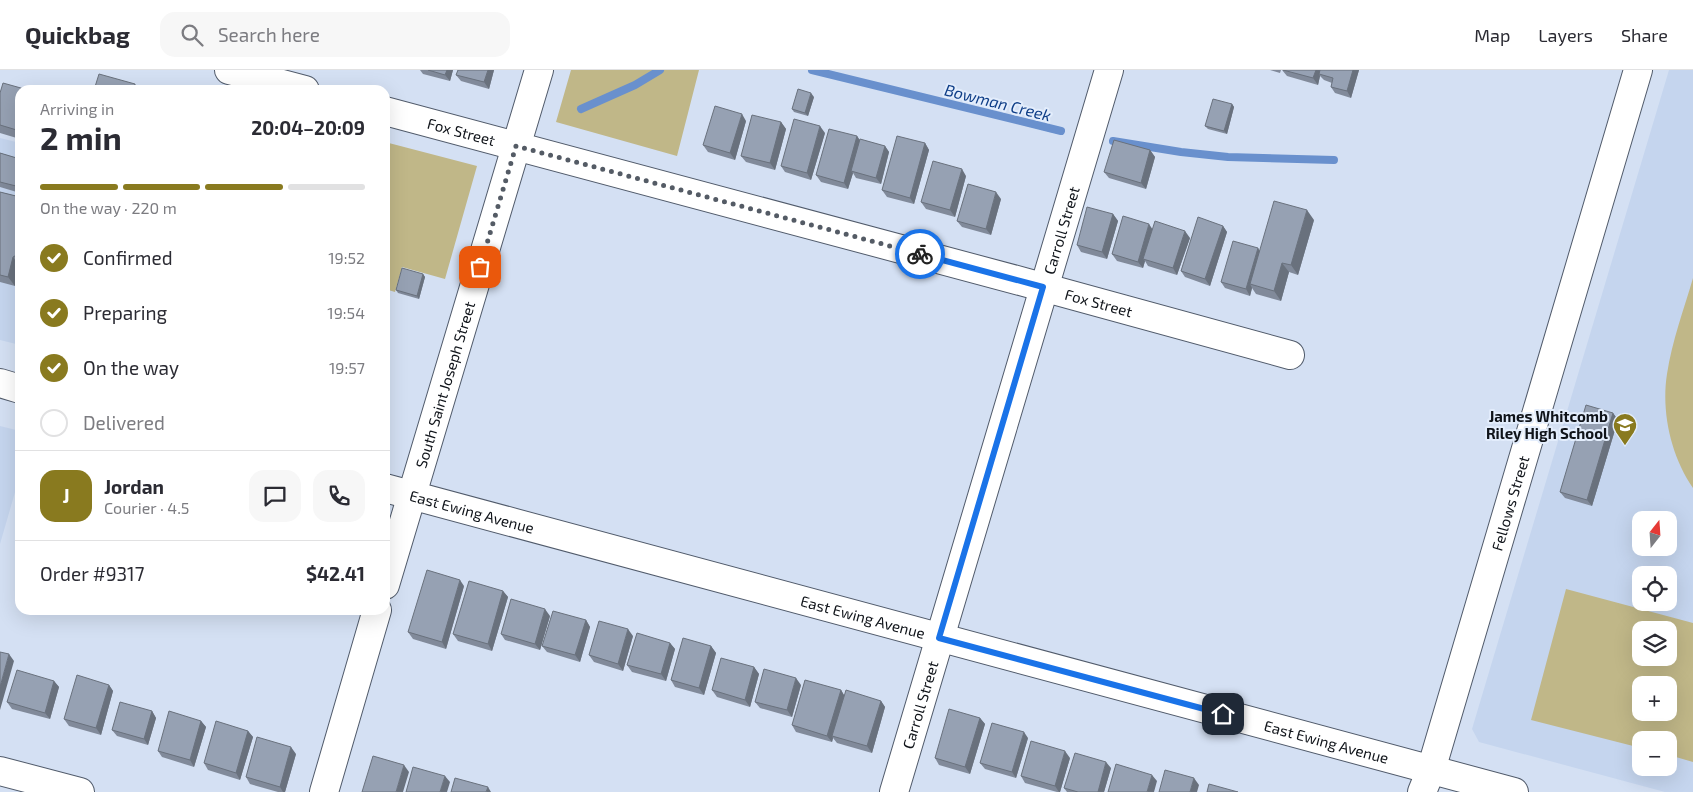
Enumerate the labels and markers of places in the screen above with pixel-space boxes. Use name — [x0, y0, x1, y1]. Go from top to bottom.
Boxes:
pin — [459, 246, 501, 288]
place label: James Whitcomb Riley High School — [1486, 407, 1608, 443]
school or university icon: James Whitcomb Riley High School — [1612, 412, 1638, 446]
pin — [1202, 693, 1244, 735]

